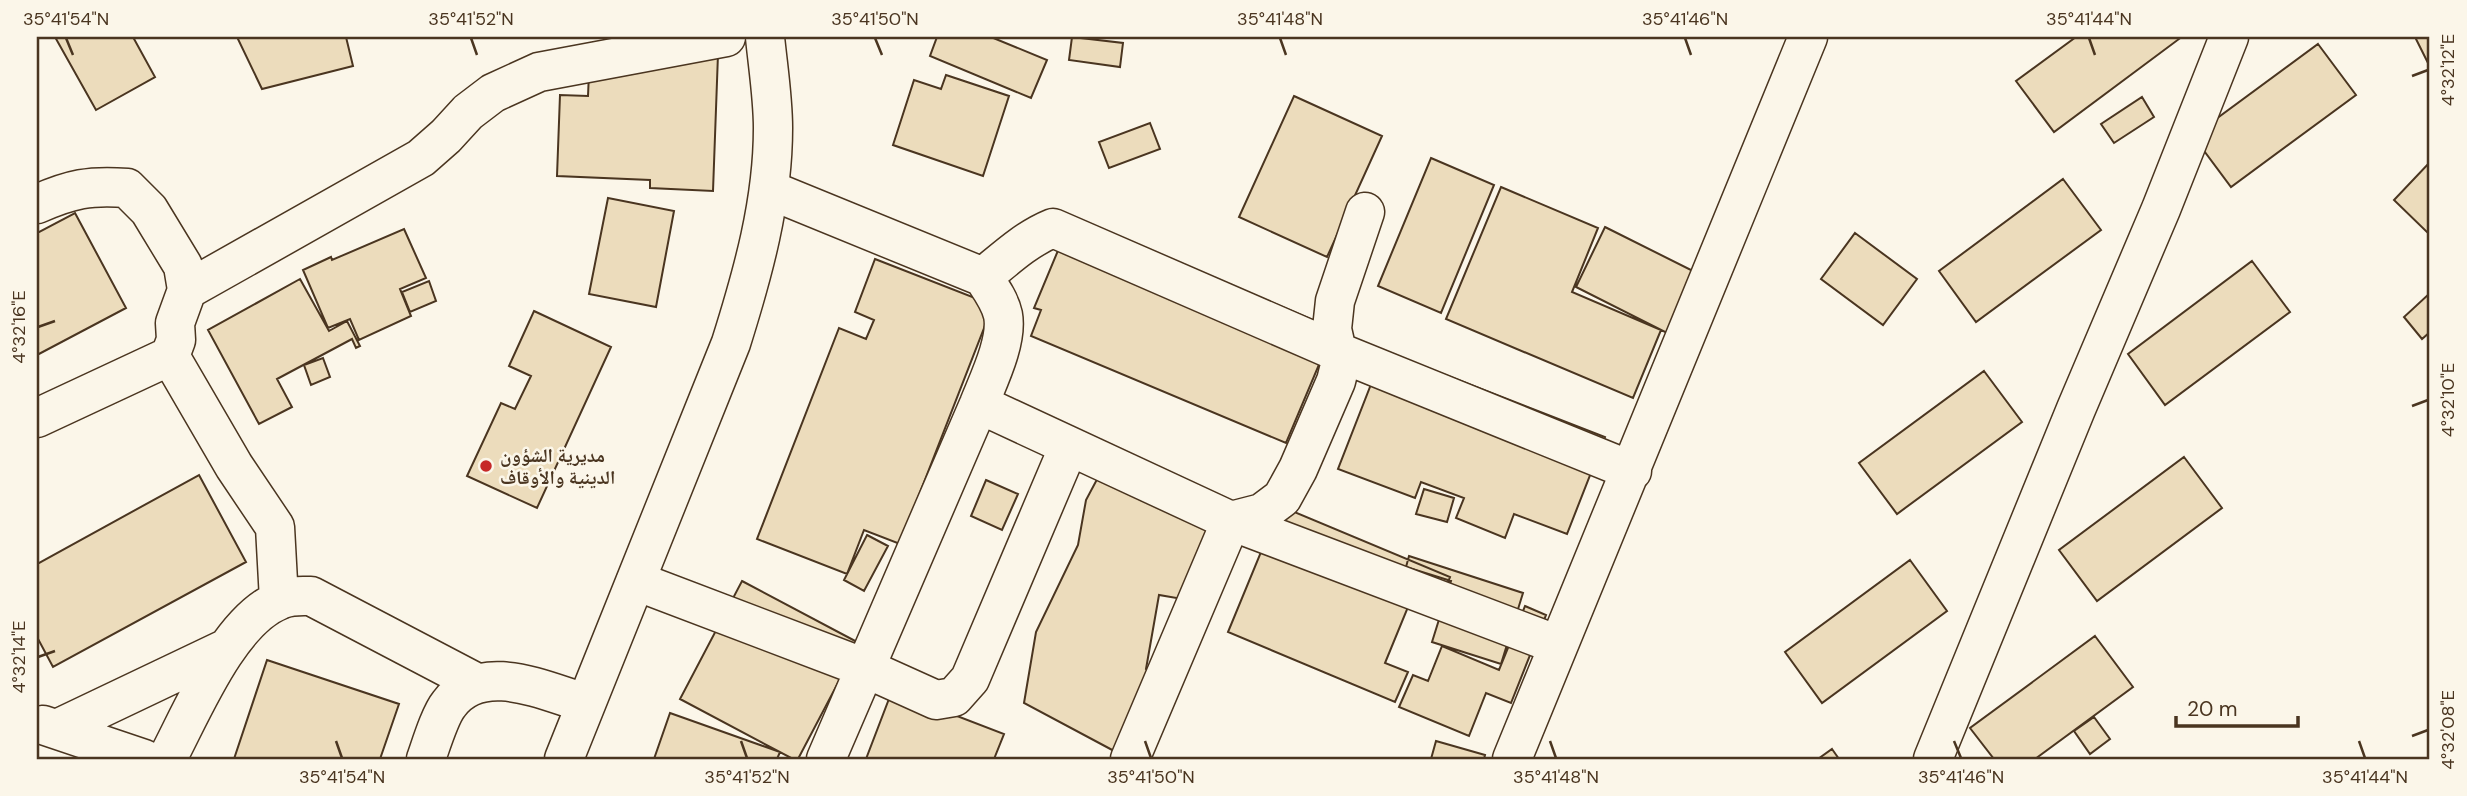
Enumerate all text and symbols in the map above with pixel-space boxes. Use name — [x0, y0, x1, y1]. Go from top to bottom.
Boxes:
text: 35°41'54"N — [23, 7, 109, 31]
text: 35°41'52"N — [428, 7, 514, 31]
text: 35°41'50"N — [831, 7, 919, 31]
text: 35°41'48"N — [1237, 7, 1323, 31]
text: 35°41'46"N — [1642, 7, 1728, 31]
text: 35°41'44"N — [2046, 7, 2132, 31]
text: 4°32'12"E — [2436, 34, 2460, 106]
text: 4°32'16"E — [7, 290, 31, 364]
text: 4°32'10"E — [2436, 363, 2460, 437]
place label: مديرية الشؤون الدينية والأوقاف — [500, 443, 615, 490]
marker: مديرية الشؤون الدينية والأوقاف — [478, 458, 494, 474]
text: 4°32'14"E — [7, 621, 31, 693]
scale bar — [2176, 684, 2299, 728]
text: 4°32'08"E — [2436, 690, 2460, 770]
text: 20 m — [2187, 695, 2238, 723]
text: 35°41'54"N — [299, 765, 385, 789]
text: 35°41'52"N — [704, 765, 790, 789]
text: 35°41'50"N — [1107, 765, 1195, 789]
text: 35°41'48"N — [1513, 765, 1599, 789]
text: 35°41'46"N — [1918, 765, 2004, 789]
text: 35°41'44"N — [2322, 765, 2408, 789]

